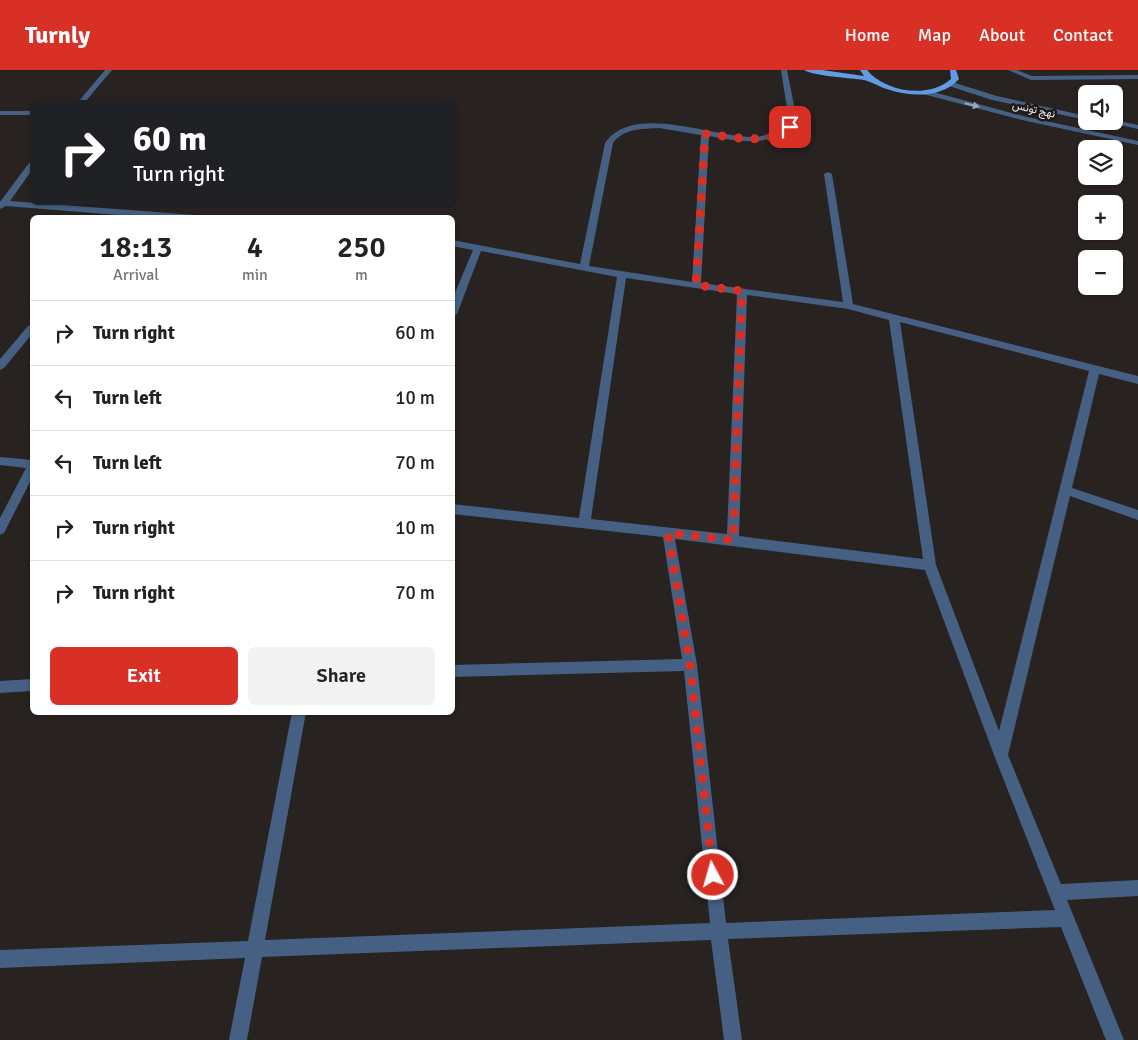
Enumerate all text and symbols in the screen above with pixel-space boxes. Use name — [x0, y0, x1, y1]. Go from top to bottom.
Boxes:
text: Turnly — [25, 20, 90, 50]
text: Home — [845, 24, 890, 46]
text: Map — [918, 24, 951, 46]
text: About — [979, 24, 1025, 46]
text: Contact — [1053, 24, 1113, 46]
map controls — [1078, 85, 1123, 295]
button: sound — [1078, 85, 1123, 130]
street label: نهج تونس — [1011, 98, 1057, 122]
one-way arrow — [965, 102, 980, 110]
pin — [769, 106, 811, 148]
icon: arrive — [776, 113, 804, 141]
text: 60 m — [133, 117, 207, 160]
icon: right — [50, 120, 115, 185]
button: layers — [1078, 140, 1123, 185]
text: Turn right — [133, 160, 225, 187]
button: + — [1078, 195, 1123, 240]
text: 18:13 — [99, 229, 173, 266]
text: 4 — [247, 229, 263, 266]
text: 250 — [337, 229, 386, 266]
button: − — [1078, 250, 1123, 295]
text: Arrival — [113, 265, 159, 285]
text: min — [242, 265, 268, 285]
text: m — [355, 265, 368, 285]
icon: right — [50, 319, 78, 347]
text: Turn right — [93, 321, 175, 345]
text: 60 m — [395, 321, 435, 345]
icon: left — [50, 384, 78, 412]
text: Turn left — [93, 386, 162, 410]
text: 10 m — [395, 386, 435, 410]
icon: left — [50, 449, 78, 477]
text: Turn left — [93, 451, 162, 475]
text: 70 m — [395, 451, 435, 475]
icon: right — [50, 514, 78, 542]
text: Turn right — [93, 516, 175, 540]
text: 10 m — [395, 516, 435, 540]
icon: right — [50, 579, 78, 607]
text: Turn right — [93, 581, 175, 605]
text: 70 m — [395, 581, 435, 605]
button: Exit — [50, 647, 238, 705]
button: Share — [248, 647, 435, 705]
position arrow — [686, 848, 738, 900]

